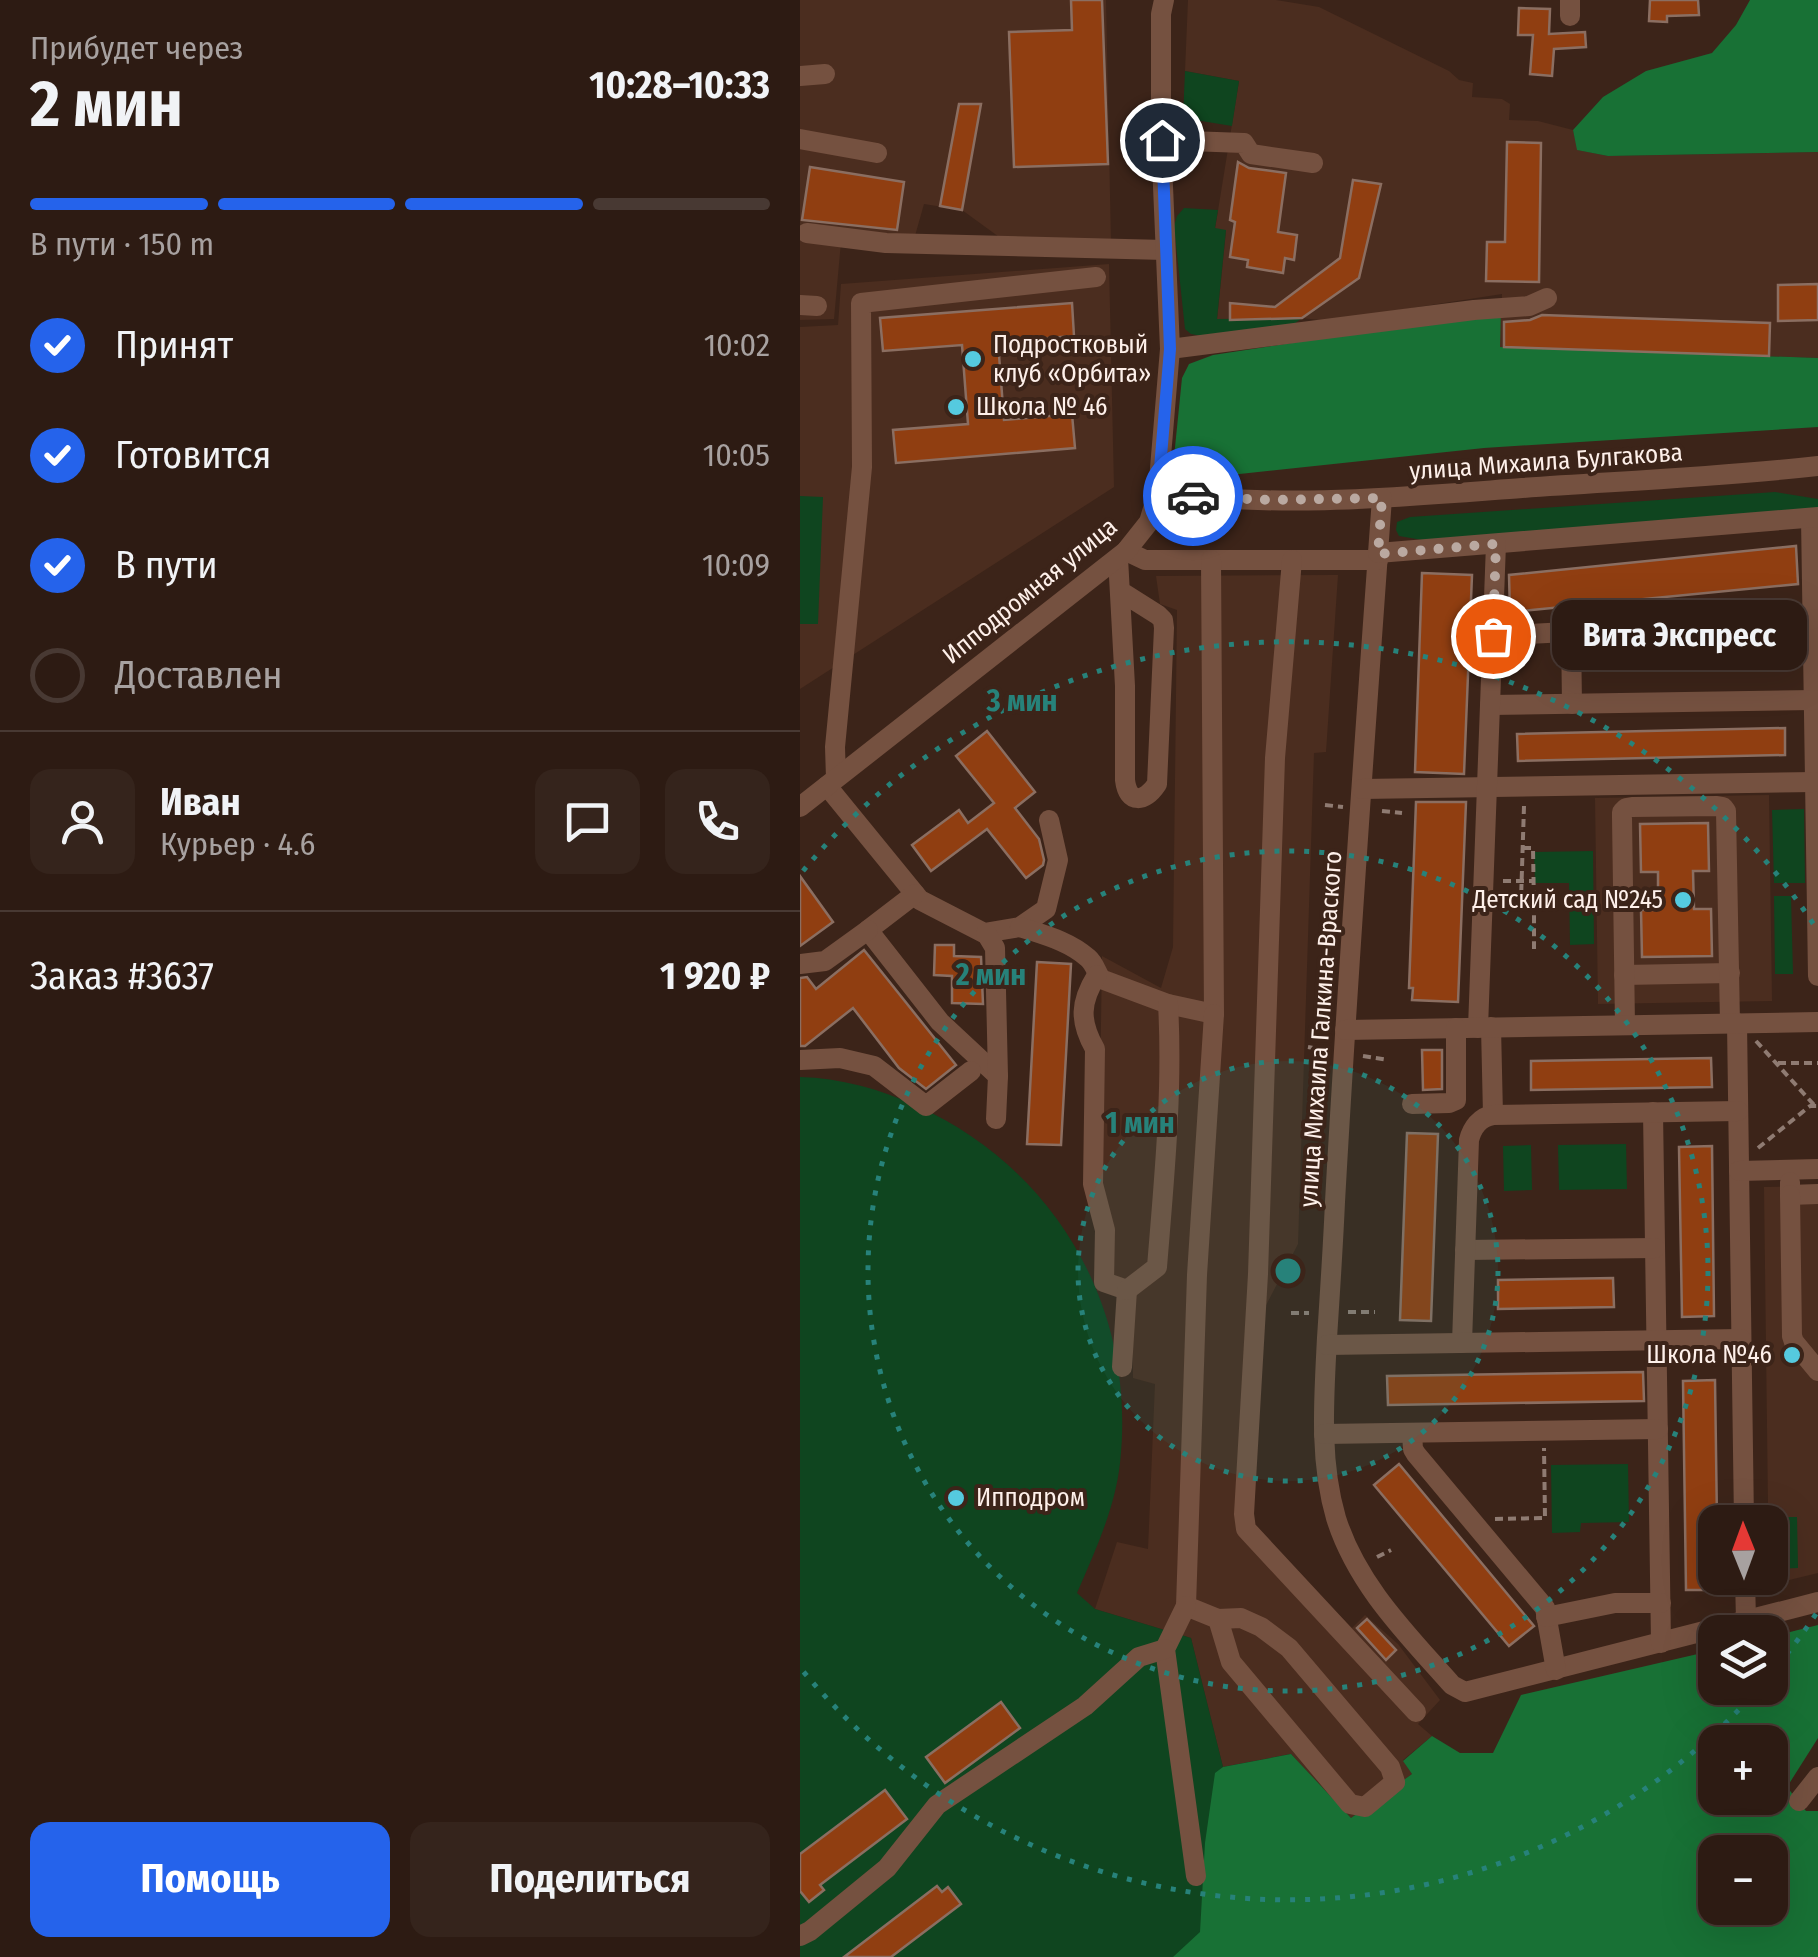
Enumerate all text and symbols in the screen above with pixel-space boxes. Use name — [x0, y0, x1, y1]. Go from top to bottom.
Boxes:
text: Прибудет через — [30, 29, 243, 67]
text: 10:28–10:33 — [589, 62, 770, 108]
text: 2 мин — [30, 65, 183, 143]
pin — [1120, 98, 1205, 183]
icon: home — [1135, 113, 1190, 168]
text: В пути · 150 m — [30, 225, 214, 263]
icon: check — [30, 318, 85, 373]
text: Принят — [115, 322, 233, 368]
text: 10:02 — [704, 326, 770, 364]
place label: Подростковый клуб «Орбита» — [993, 330, 1151, 389]
marker: Подростковый клуб «Орбита» — [962, 348, 984, 370]
place label: Школа № 46 — [976, 392, 1108, 422]
marker: Школа № 46 — [945, 396, 967, 418]
icon: check — [30, 428, 85, 483]
text: Готовится — [115, 432, 271, 478]
text: 10:05 — [703, 436, 770, 474]
street label: улица Михаила Булгакова — [1408, 437, 1684, 487]
courier — [1143, 446, 1243, 546]
icon: car — [1166, 469, 1221, 524]
street label: Ипподромная улица — [937, 512, 1123, 670]
icon: check — [30, 538, 85, 593]
text: В пути — [115, 542, 218, 588]
text: 10:09 — [702, 546, 770, 584]
pin — [1451, 594, 1536, 679]
callout: Вита Экспресс — [1553, 601, 1808, 671]
icon: bag — [1466, 609, 1521, 664]
text: Вита Экспресс — [1583, 616, 1776, 654]
text: Доставлен — [115, 652, 282, 698]
text: 3 мин — [986, 683, 1057, 719]
button: person — [30, 769, 135, 874]
button: chat — [535, 769, 640, 874]
button: phone — [665, 769, 770, 874]
text: Иван — [160, 779, 241, 825]
text: Курьер · 4.6 — [160, 825, 315, 863]
street label: улица Михаила Галкина-Враского — [1294, 850, 1348, 1208]
place label: Детский сад №245 — [1471, 885, 1663, 915]
marker: Детский сад №245 — [1672, 889, 1694, 911]
text: Заказ #3637 — [30, 953, 214, 999]
text: 1 920 ₽ — [660, 953, 770, 999]
text: 2 мин — [955, 957, 1026, 993]
text: 1 мин — [1105, 1105, 1175, 1141]
centre of rings — [1270, 1253, 1306, 1289]
place label: Школа №46 — [1646, 1340, 1772, 1370]
marker: Школа №46 — [1781, 1344, 1803, 1366]
place label: Ипподром — [976, 1483, 1085, 1513]
marker: Ипподром — [945, 1487, 967, 1509]
north arrow — [1698, 1505, 1788, 1595]
map controls — [1698, 1505, 1788, 1925]
button: layers — [1698, 1615, 1788, 1705]
button: + — [1698, 1725, 1788, 1815]
button: Помощь — [30, 1822, 390, 1937]
button: Поделиться — [410, 1822, 770, 1937]
button: − — [1698, 1835, 1788, 1925]

